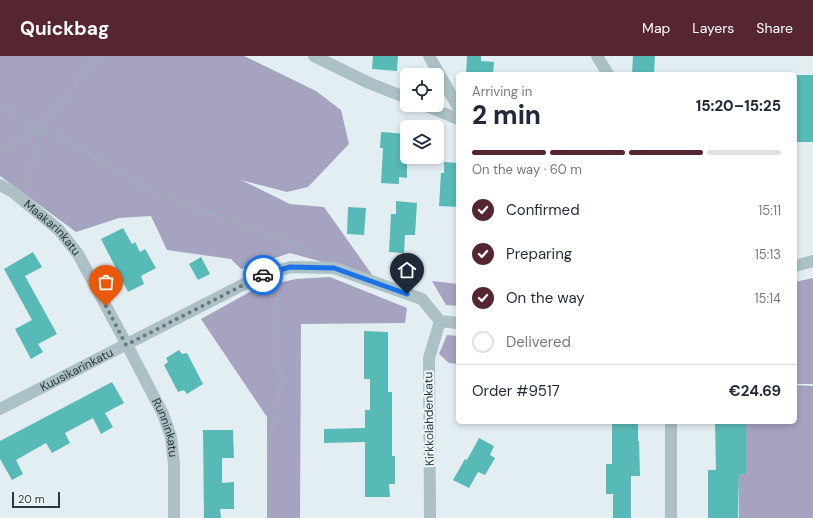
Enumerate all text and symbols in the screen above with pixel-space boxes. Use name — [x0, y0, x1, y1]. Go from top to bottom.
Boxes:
text: Quickbag — [20, 16, 109, 41]
text: Map — [642, 19, 670, 37]
text: Layers — [692, 19, 734, 37]
text: Share — [756, 19, 793, 37]
map controls — [400, 68, 444, 164]
button: locate — [400, 68, 444, 112]
text: Arriving in — [472, 83, 532, 100]
text: 15:20–15:25 — [696, 96, 781, 116]
text: 2 min — [472, 98, 541, 132]
button: layers — [400, 120, 444, 164]
text: On the way · 60 m — [472, 161, 582, 178]
street label: Maakarinkatu — [20, 196, 84, 259]
icon: check — [472, 199, 494, 221]
text: Confirmed — [506, 200, 580, 220]
text: 15:11 — [758, 202, 781, 219]
icon: check — [472, 243, 494, 265]
text: Preparing — [506, 244, 572, 264]
text: 15:13 — [755, 246, 781, 263]
pin — [390, 253, 424, 294]
courier — [243, 255, 283, 295]
icon: home — [396, 259, 418, 281]
icon: car — [252, 264, 274, 286]
pin — [89, 265, 123, 306]
icon: bag — [95, 271, 117, 293]
icon: check — [472, 287, 494, 309]
text: On the way — [506, 288, 585, 308]
text: 15:14 — [754, 290, 781, 307]
text: Delivered — [506, 332, 571, 352]
street label: Kuusikarinkatu — [37, 344, 116, 395]
street label: Kirkkolahdenkatu — [420, 372, 438, 466]
text: Order #9517 — [472, 381, 560, 401]
text: €24.69 — [729, 381, 781, 401]
street label: Runninkatu — [148, 395, 181, 458]
scale bar — [12, 490, 60, 509]
text: 20 m — [18, 492, 44, 506]

